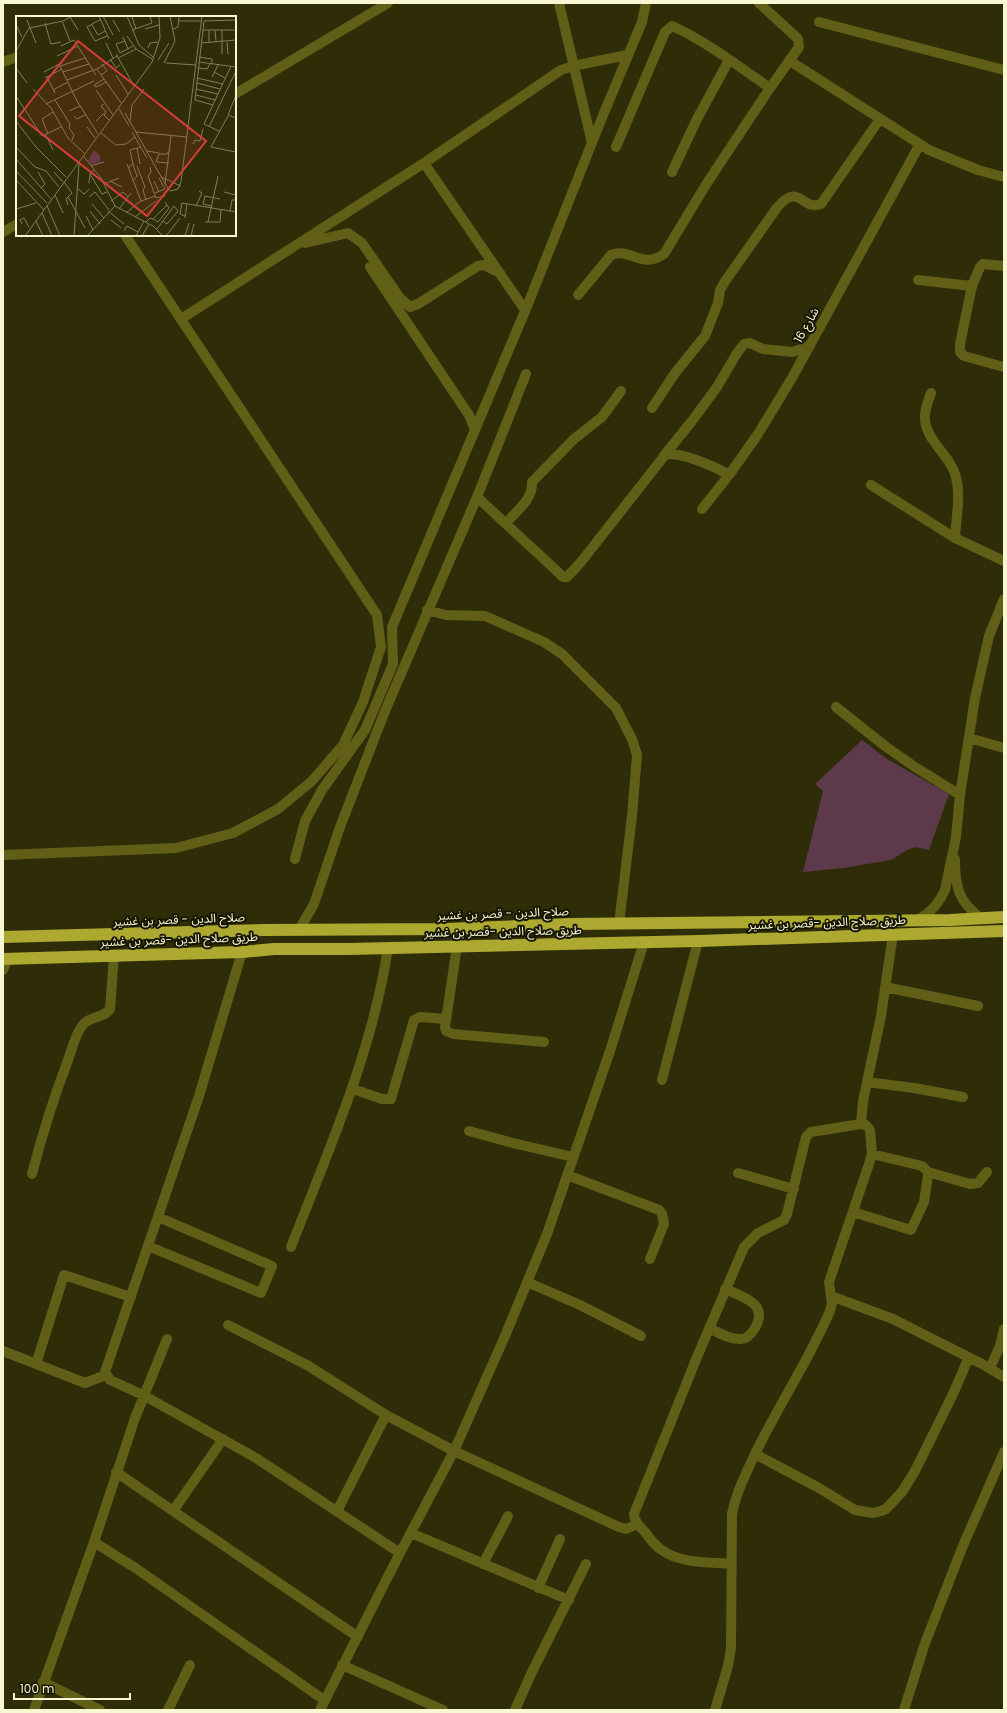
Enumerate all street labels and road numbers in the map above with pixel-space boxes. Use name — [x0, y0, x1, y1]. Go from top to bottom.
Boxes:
street label: شارع 16 — [789, 304, 824, 346]
street label: صلاح الدين - قصر بن غشير — [436, 902, 569, 925]
street label: صلاح الدين - قصر بن غشير — [112, 908, 245, 931]
street label: طريق صلاح الدين -قصر بن غشير — [747, 911, 906, 934]
street label: طريق صلاح الدين -قصر بن غشير — [423, 921, 582, 942]
street label: طريق صلاح الدين -قصر بن غشير — [99, 928, 258, 951]

